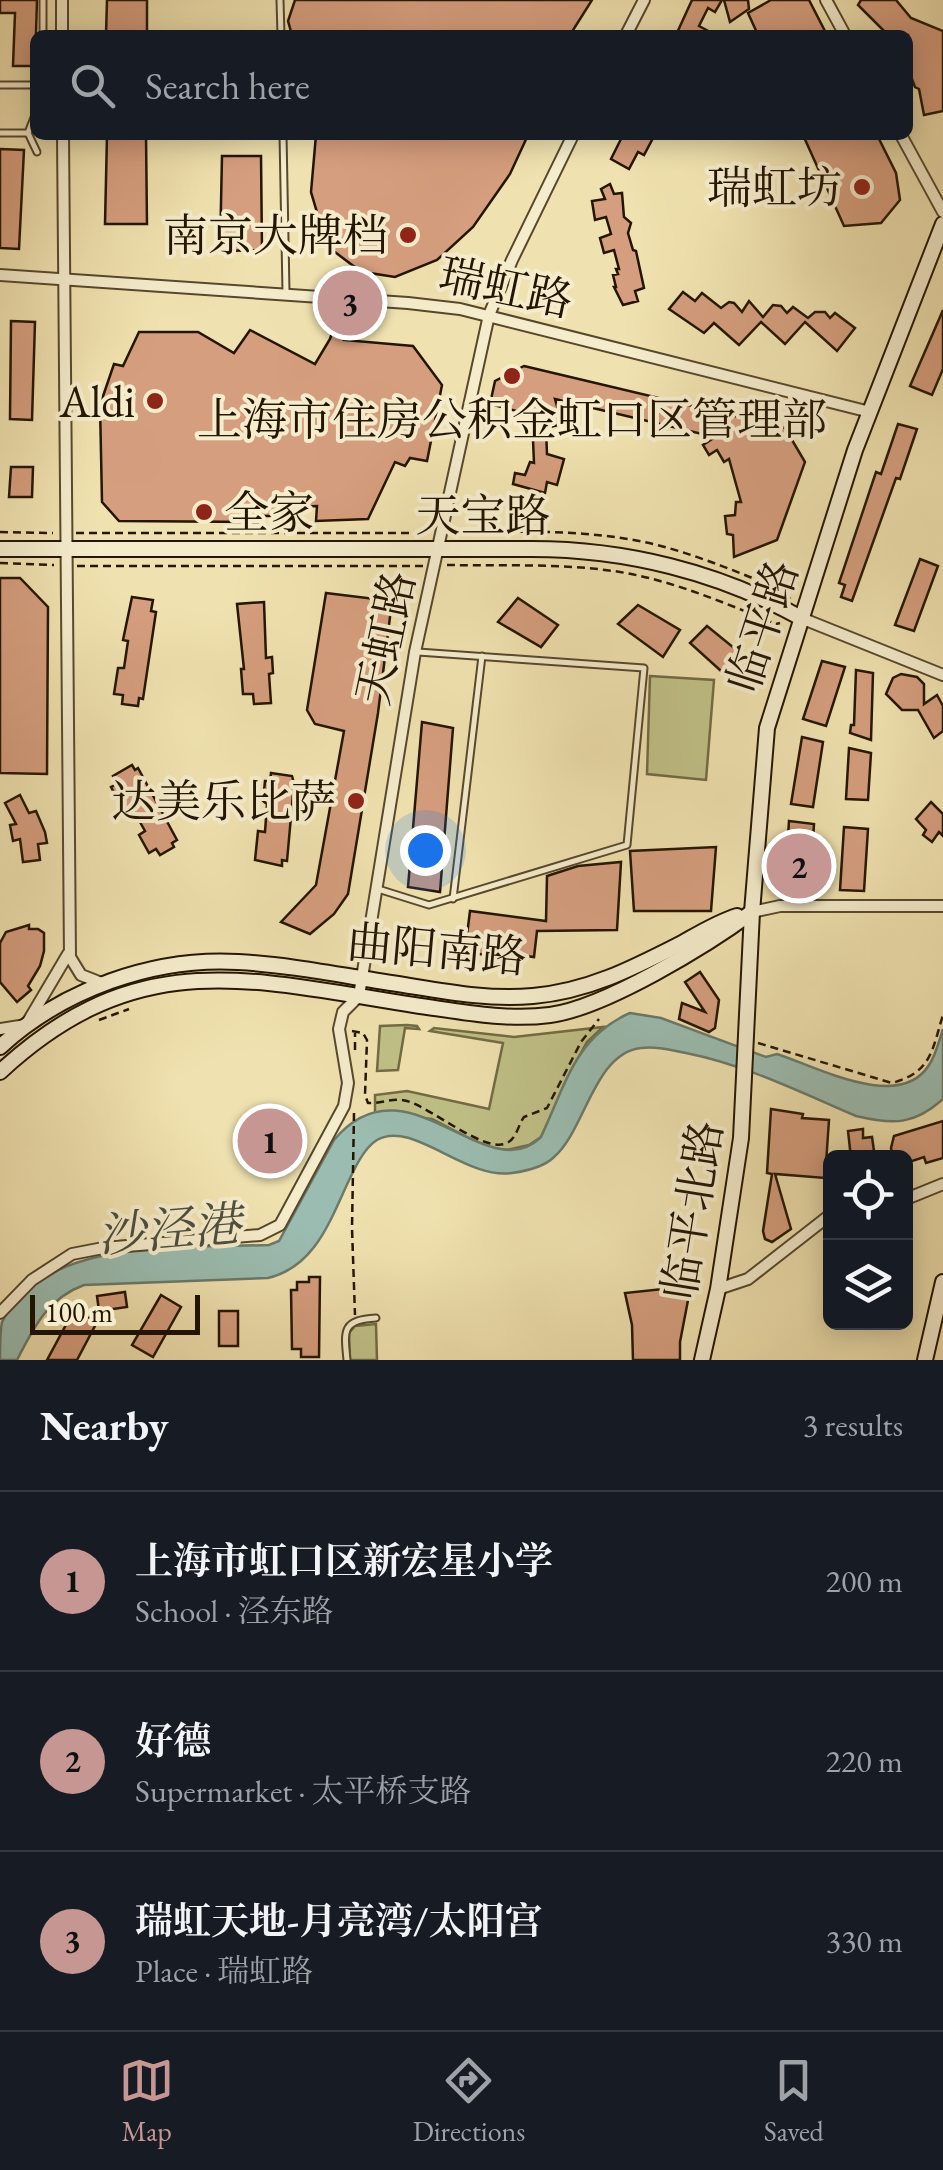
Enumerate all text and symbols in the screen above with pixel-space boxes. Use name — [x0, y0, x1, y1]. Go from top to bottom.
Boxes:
search box — [30, 30, 913, 140]
icon: search — [65, 58, 120, 113]
text: Search here — [145, 61, 310, 110]
place label: 瑞虹坊 — [707, 158, 842, 216]
marker: 瑞虹坊 — [851, 176, 873, 198]
place label: 南京大牌档 — [163, 206, 388, 264]
marker: 南京大牌档 — [397, 224, 419, 246]
street label: 瑞虹路 — [434, 245, 578, 329]
pin: 3 — [318, 266, 382, 340]
marker: 上海市住房公积金虹口区管理部 — [501, 365, 523, 387]
place label: Aldi — [58, 372, 135, 430]
marker: Aldi — [144, 390, 166, 412]
place label: 上海市住房公积金虹口区管理部 — [197, 390, 827, 448]
place label: 全家 — [224, 483, 314, 541]
street label: 天宝路 — [415, 486, 551, 544]
marker: 全家 — [193, 501, 215, 523]
street label: 临平路 — [714, 553, 810, 699]
street label: 天虹路 — [343, 566, 427, 710]
place label: 达美乐比萨 — [111, 772, 336, 830]
marker: 达美乐比萨 — [345, 790, 367, 812]
your location — [400, 825, 451, 876]
pin: 2 — [766, 828, 832, 904]
street label: 曲阳南路 — [345, 912, 529, 986]
pin: 1 — [238, 1104, 302, 1178]
street label: 临平北路 — [649, 1117, 735, 1303]
map controls — [823, 1150, 913, 1330]
button: locate — [823, 1150, 913, 1240]
water label: 沙泾港 — [95, 1191, 249, 1266]
button: layers — [823, 1240, 913, 1330]
scale bar — [30, 1290, 200, 1334]
text: 100 m — [45, 1294, 113, 1330]
text: Nearby — [40, 1398, 169, 1453]
text: 3 results — [803, 1404, 903, 1446]
text: 上海市虹口区新宏星小学 — [135, 1536, 553, 1585]
text: 1 — [64, 1560, 81, 1602]
text: 200 m — [826, 1560, 903, 1602]
text: School · 泾东路 — [135, 1590, 333, 1632]
text: 好德 — [135, 1716, 211, 1765]
text: 2 — [64, 1740, 81, 1782]
text: 220 m — [826, 1740, 903, 1782]
text: Supermarket · 太平桥支路 — [135, 1770, 472, 1812]
text: 瑞虹天地-月亮湾/太阳宫 — [135, 1896, 542, 1945]
text: 3 — [64, 1920, 81, 1962]
text: 330 m — [826, 1920, 903, 1962]
text: Place · 瑞虹路 — [135, 1950, 313, 1992]
tab: Map — [119, 2053, 174, 2149]
tab: Directions — [413, 2053, 525, 2149]
tab: Saved — [764, 2053, 824, 2149]

